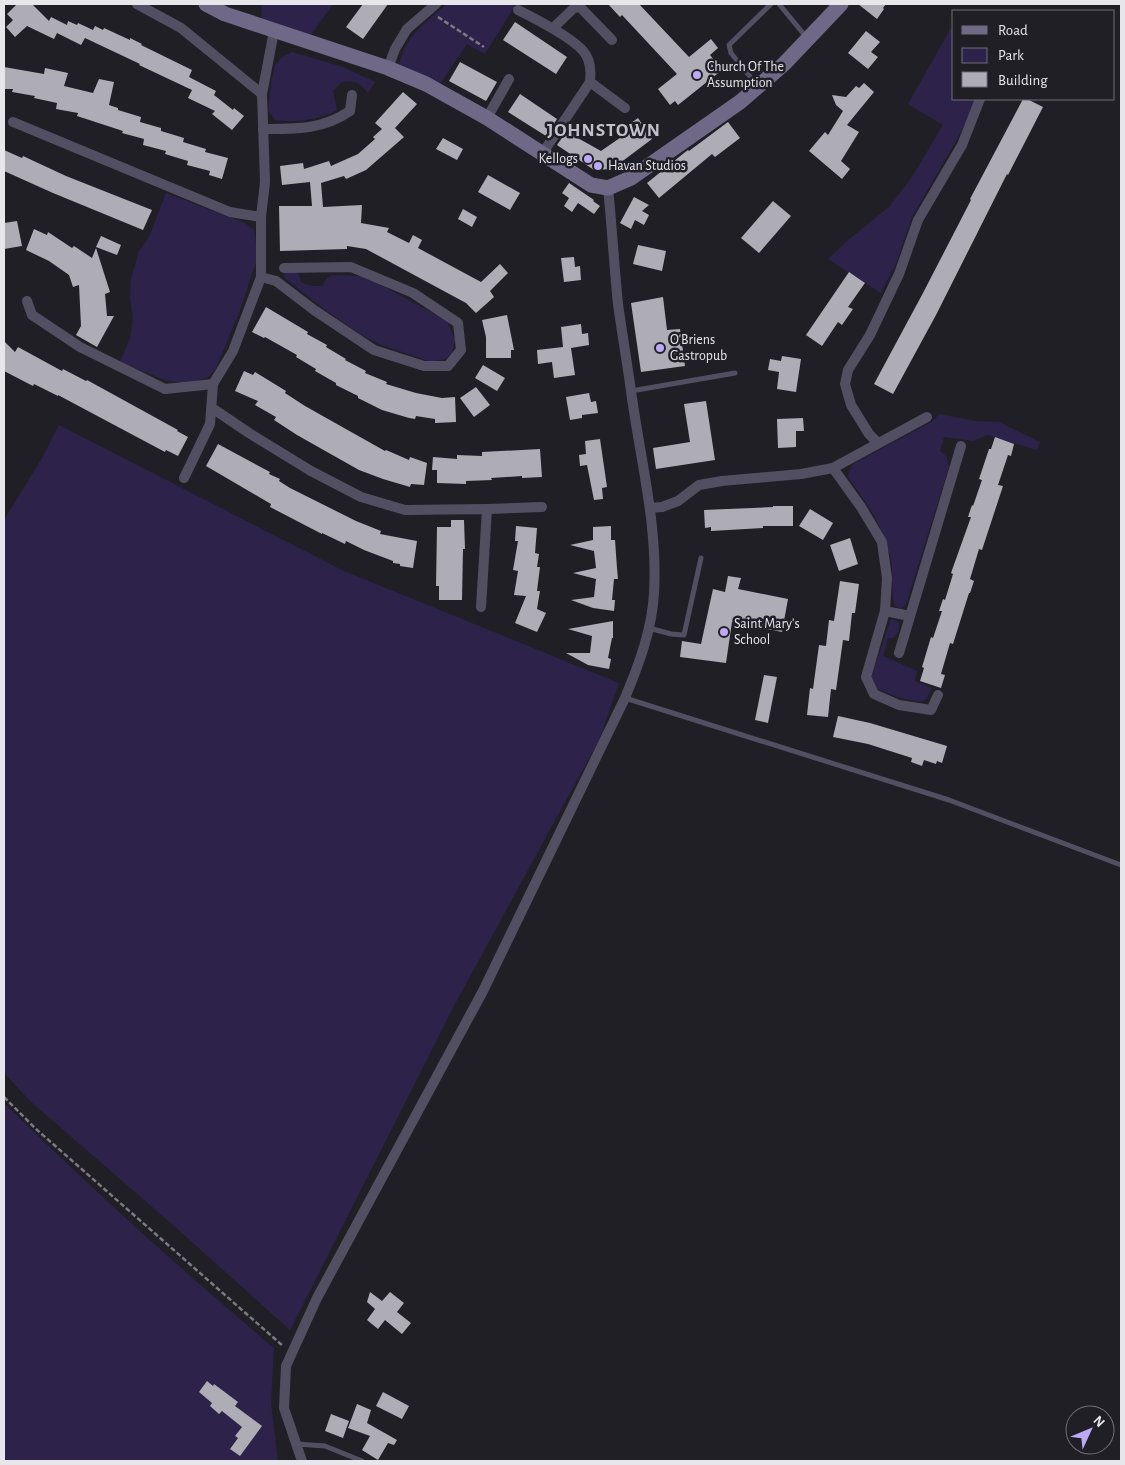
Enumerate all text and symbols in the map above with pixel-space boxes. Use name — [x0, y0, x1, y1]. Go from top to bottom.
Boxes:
legend — [952, 10, 1115, 100]
text: Road — [998, 23, 1028, 38]
text: Park — [998, 48, 1024, 63]
place label: Church Of The Assumption — [707, 60, 784, 90]
marker: Church Of The Assumption — [691, 69, 703, 81]
text: Building — [998, 73, 1048, 88]
district label: JOHNSTOWN — [547, 121, 661, 140]
place label: Kellogs — [538, 152, 578, 166]
marker: Kellogs — [582, 153, 594, 165]
place label: Havan Studios — [608, 159, 686, 173]
marker: Havan Studios — [592, 160, 604, 172]
place label: O'Briens Gastropub — [670, 333, 727, 363]
marker: O'Briens Gastropub — [654, 342, 666, 354]
place label: Saint Mary's School — [734, 617, 800, 647]
marker: Saint Mary's School — [718, 626, 730, 638]
north arrow — [1065, 1405, 1115, 1455]
text: N — [1090, 1413, 1107, 1430]

